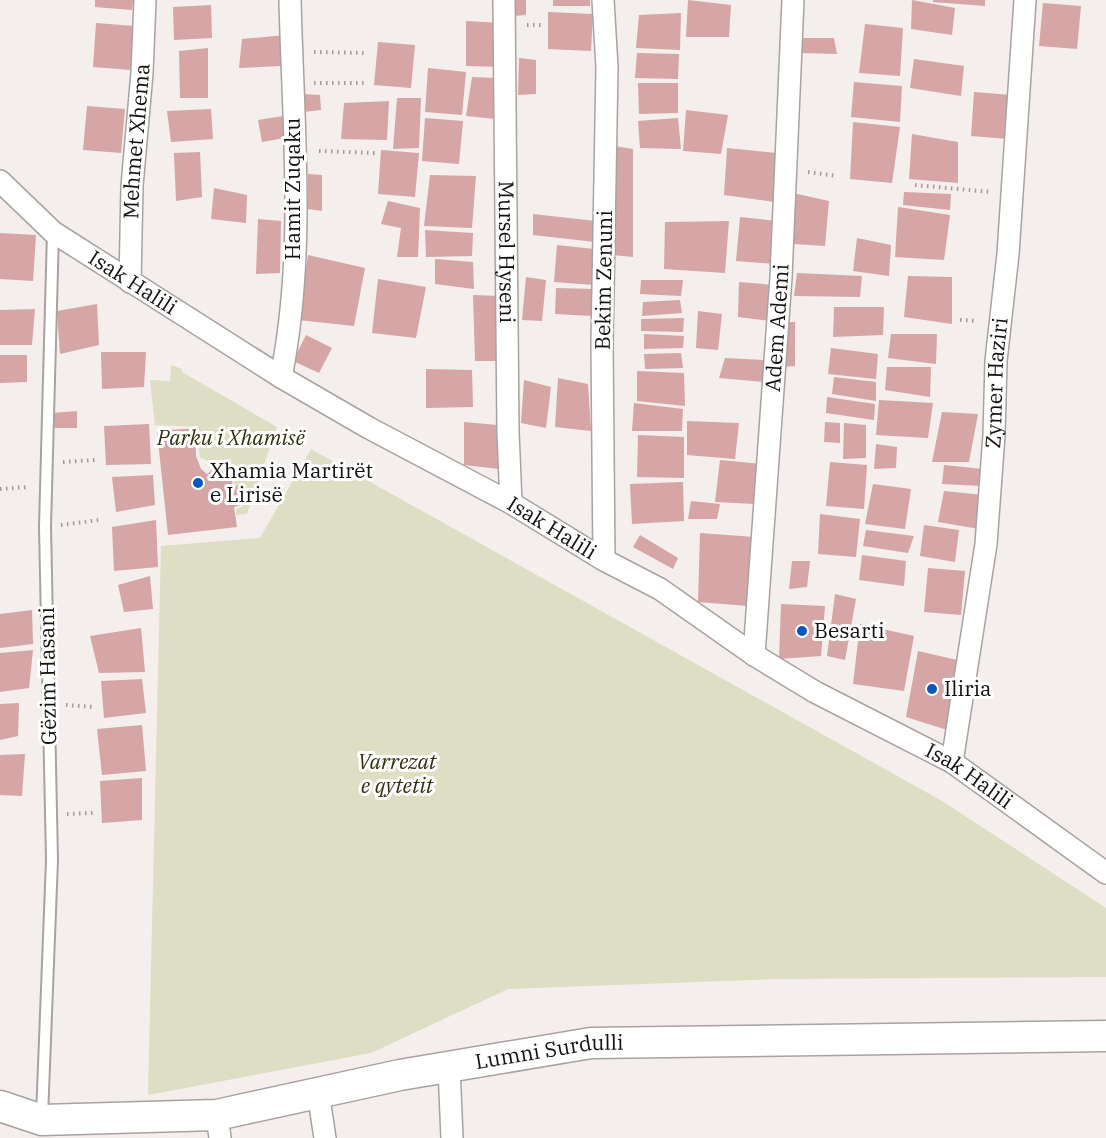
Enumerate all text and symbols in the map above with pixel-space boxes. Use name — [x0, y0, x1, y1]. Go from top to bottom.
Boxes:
street label: Mehmet Xhema — [116, 63, 155, 219]
street label: Hamit Zuqaku — [278, 118, 306, 260]
street label: Mursel Hyseni — [493, 181, 522, 323]
street label: Bekim Zenuni — [588, 210, 618, 350]
street label: Isak Halili — [84, 243, 183, 320]
street label: Adem Ademi — [758, 263, 795, 393]
street label: Zymer Haziri — [978, 316, 1014, 449]
park label: Parku i Xhamisë — [156, 423, 306, 451]
place label: Xhamia Martirët e Lirisë — [210, 456, 373, 508]
marker: Xhamia Martirët e Lirisë — [191, 476, 205, 490]
street label: Isak Halili — [502, 489, 602, 565]
street label: Gëzim Hasani — [32, 607, 62, 745]
place label: Besarti — [814, 616, 885, 644]
marker: Besarti — [795, 624, 809, 638]
place label: Iliria — [944, 674, 992, 702]
marker: Iliria — [925, 682, 939, 696]
street label: Isak Halili — [921, 736, 1019, 815]
park label: Varrezat e qytetit — [358, 747, 437, 799]
street label: Lumni Surdulli — [473, 1028, 624, 1075]

